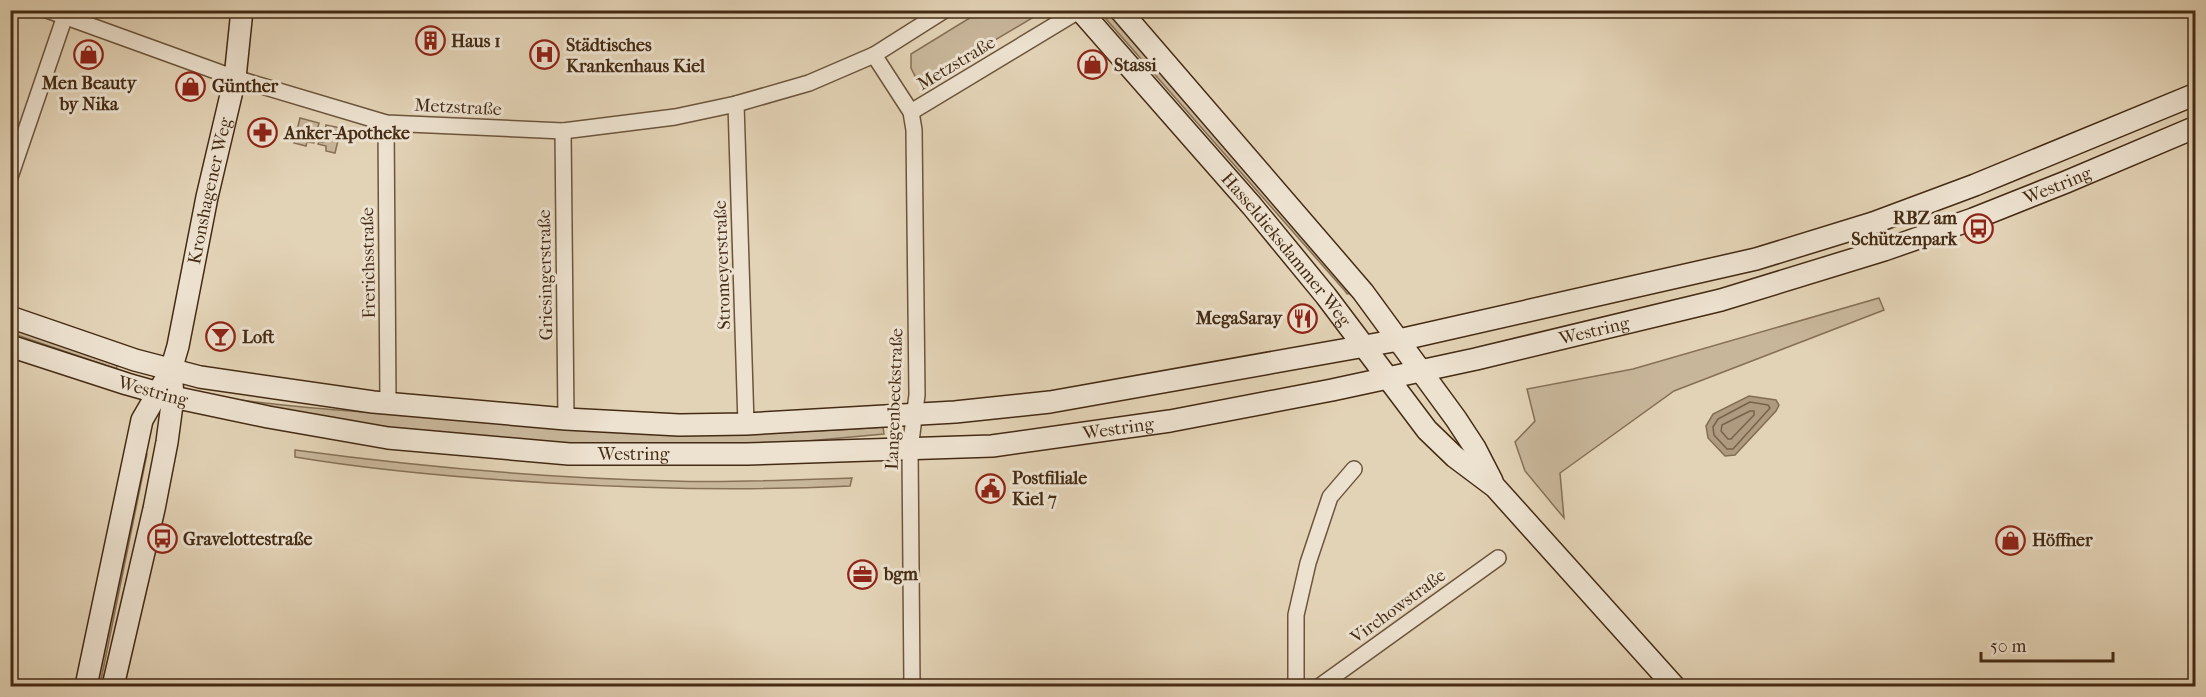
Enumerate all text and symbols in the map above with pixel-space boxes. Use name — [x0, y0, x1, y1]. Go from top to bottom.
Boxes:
building icon: Haus 1 — [414, 25, 446, 57]
place label: Haus 1 — [451, 31, 501, 52]
street label: Metzstraße — [913, 32, 999, 95]
place label: Städtisches Krankenhaus Kiel — [566, 35, 706, 77]
shop icon: Men Beauty by Nika — [73, 38, 105, 70]
hospital icon: Städtisches Krankenhaus Kiel — [529, 39, 561, 71]
shop icon: Stassi — [1077, 49, 1109, 81]
place label: Stassi — [1114, 55, 1157, 76]
shop icon: Günther — [175, 70, 207, 102]
place label: Men Beauty by Nika — [41, 73, 138, 115]
place label: Günther — [212, 76, 279, 97]
street label: Metzstraße — [414, 95, 502, 120]
street label: Kronshagener Weg — [184, 115, 236, 266]
pharmacy icon: Anker-Apotheke — [247, 117, 279, 149]
place label: Anker-Apotheke — [283, 123, 410, 144]
street label: Westring — [2019, 162, 2095, 209]
street label: Hasseldieksdammer Weg — [1217, 168, 1355, 331]
street label: Stromeyerstraße — [710, 200, 735, 330]
street label: Frerichsstraße — [357, 207, 380, 319]
place label: RBZ am Schützenpark — [1851, 208, 1958, 250]
street label: Griesingerstraße — [534, 209, 557, 341]
bus stop icon: RBZ am Schützenpark — [1962, 212, 1994, 244]
restaurant icon: MegaSaray — [1287, 302, 1319, 334]
place label: MegaSaray — [1195, 308, 1283, 329]
street label: Westring — [1556, 312, 1632, 350]
bar icon: Loft — [205, 321, 237, 353]
place label: Loft — [242, 327, 275, 348]
street label: Langenbeckstraße — [882, 328, 907, 470]
street label: Westring — [114, 371, 190, 411]
street label: Westring — [1080, 413, 1156, 444]
street label: Westring — [597, 444, 670, 465]
place label: Postfiliale Kiel 7 — [1012, 468, 1087, 510]
public building icon: Postfiliale Kiel 7 — [975, 472, 1007, 504]
bus stop icon: Gravelottestraße — [146, 523, 178, 555]
shop icon: Höffner — [1995, 524, 2027, 556]
place label: Gravelottestraße — [183, 529, 312, 550]
place label: Höffner — [2032, 530, 2093, 551]
office icon: bgm — [847, 558, 879, 590]
place label: bgm — [883, 564, 919, 585]
street label: Virchowstraße — [1346, 565, 1450, 649]
scale bar — [1981, 625, 2113, 663]
text: 50 m — [1990, 636, 2027, 657]

